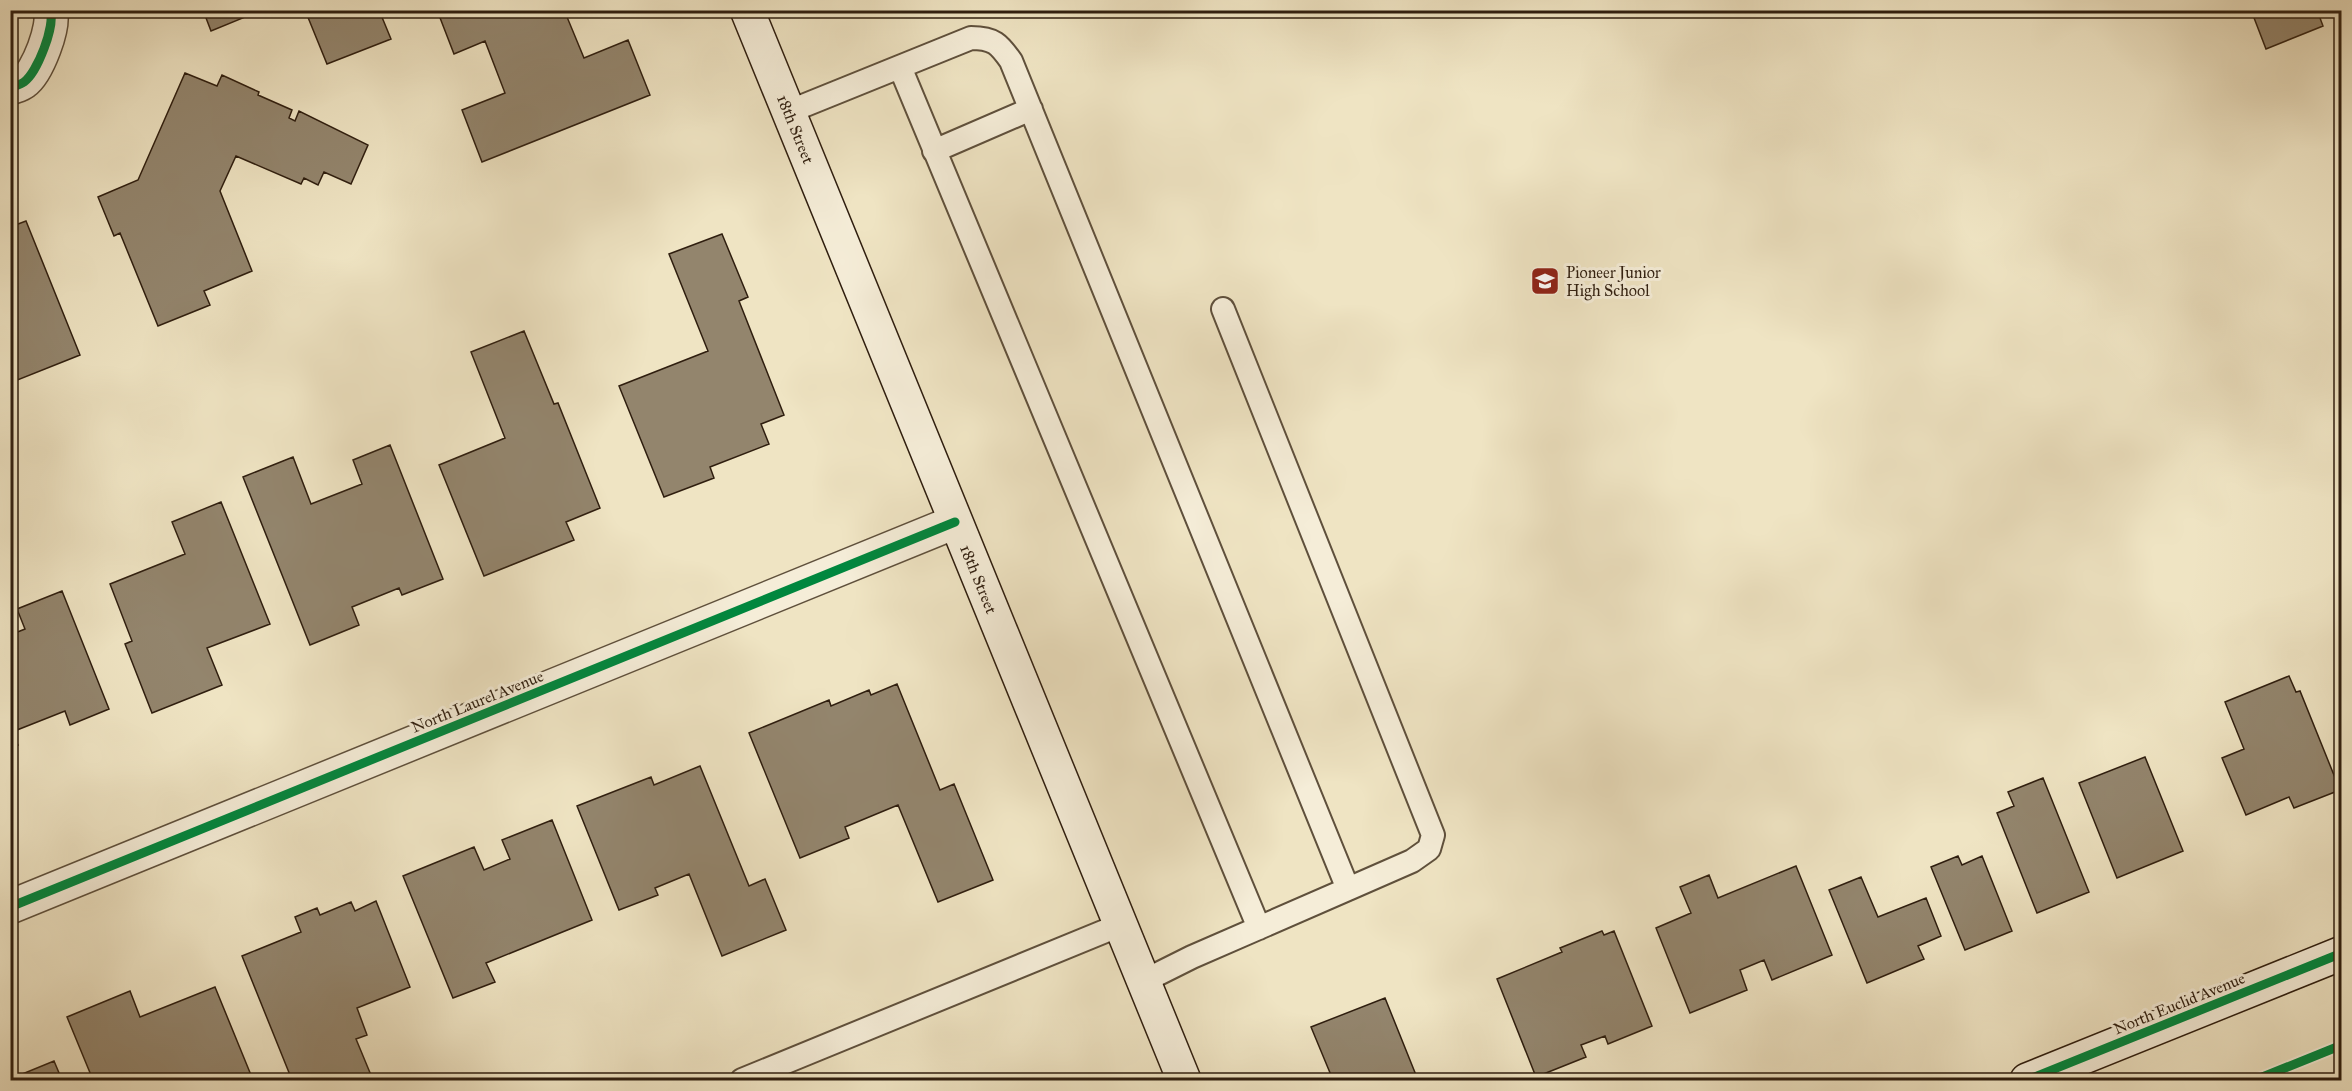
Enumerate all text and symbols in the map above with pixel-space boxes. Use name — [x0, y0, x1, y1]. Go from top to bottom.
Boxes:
street label: 18th Street — [773, 92, 818, 167]
place label: Pioneer Junior High School — [1566, 263, 1661, 301]
school or university icon: Pioneer Junior High School — [1529, 265, 1561, 297]
street label: 18th Street — [956, 542, 1001, 617]
street label: North Laurel Avenue — [408, 666, 546, 737]
street label: North Euclid Avenue — [2111, 968, 2248, 1039]

